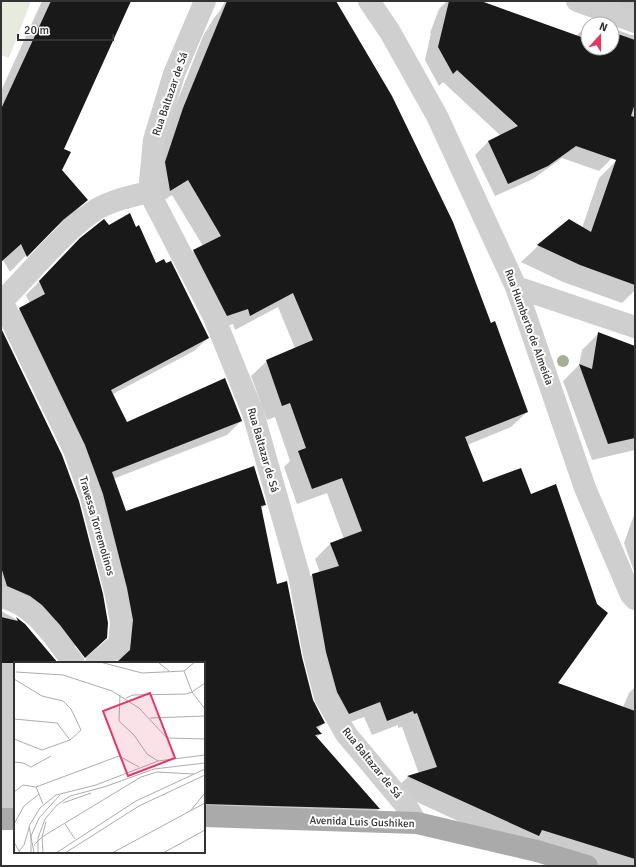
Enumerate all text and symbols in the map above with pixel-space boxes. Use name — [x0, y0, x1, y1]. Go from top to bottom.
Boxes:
scale bar — [18, 16, 113, 42]
north arrow — [580, 16, 620, 56]
text: N — [598, 20, 609, 35]
text: 20 m — [24, 23, 49, 38]
street label: Rua Baltazar de Sá — [150, 50, 191, 137]
street label: Rua Humberto de Almeida — [502, 267, 556, 387]
street label: Rua Baltazar de Sá — [245, 406, 281, 494]
street label: Travessa Torremolinos — [77, 475, 117, 577]
inset map — [14, 662, 205, 853]
street label: Rua Baltazar de Sá — [339, 725, 405, 801]
street label: Avenida Luis Gushiken — [309, 814, 415, 830]

